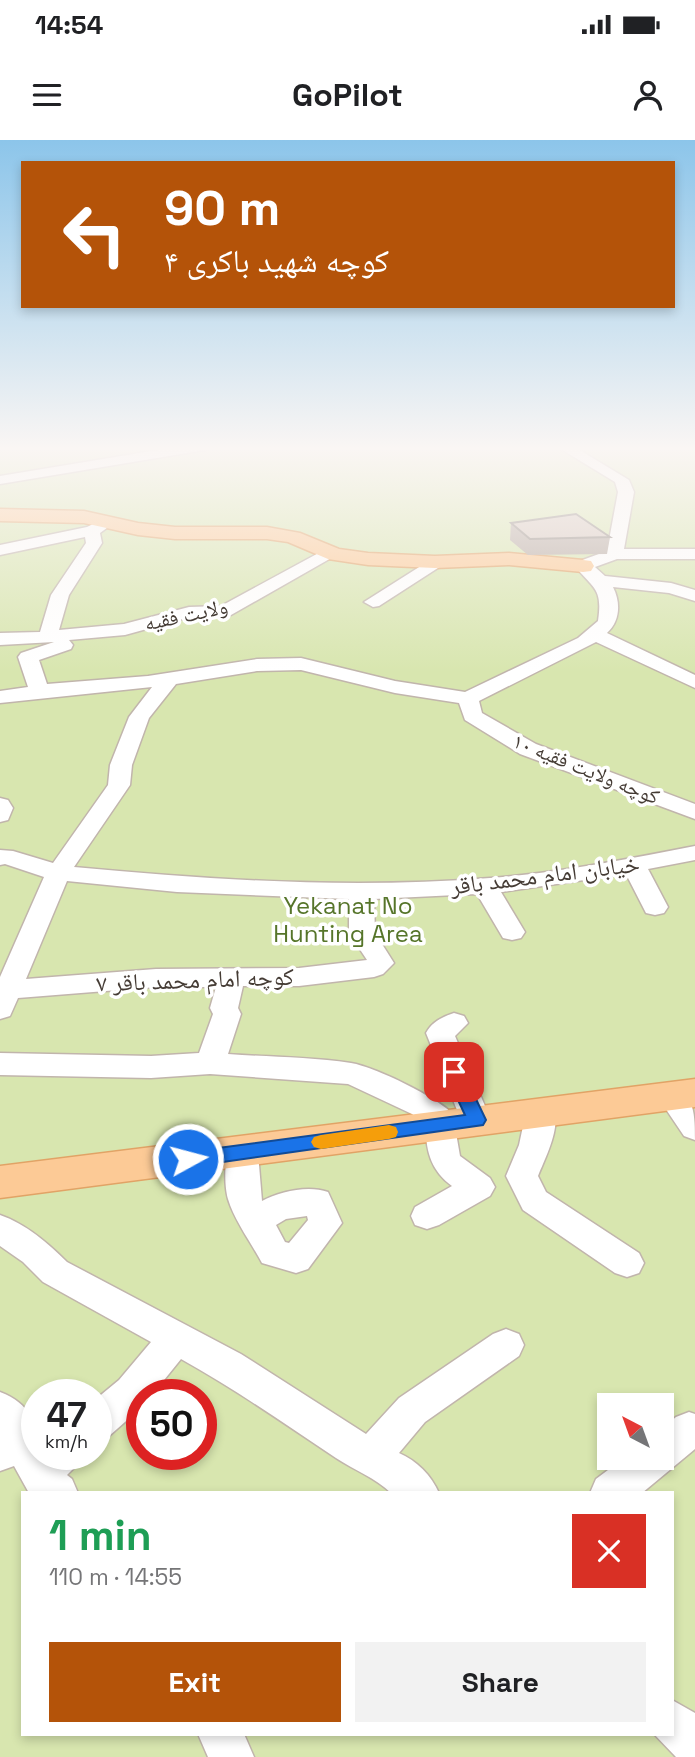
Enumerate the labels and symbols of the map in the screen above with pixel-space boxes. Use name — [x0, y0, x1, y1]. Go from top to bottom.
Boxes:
street label: ولایت فقیه — [142, 593, 230, 636]
street label: کوچه ولایت فقیه ۱۰ — [509, 727, 664, 810]
street label: خیابان امام محمد باقر — [448, 848, 641, 903]
park label: Yekanat No Hunting Area — [273, 890, 423, 949]
street label: کوچه امام محمد باقر ۷ — [96, 961, 294, 999]
pin — [424, 1042, 484, 1102]
position arrow — [151, 1122, 225, 1196]
speed limit sign: 50 — [126, 1379, 217, 1470]
north arrow — [597, 1393, 674, 1470]

